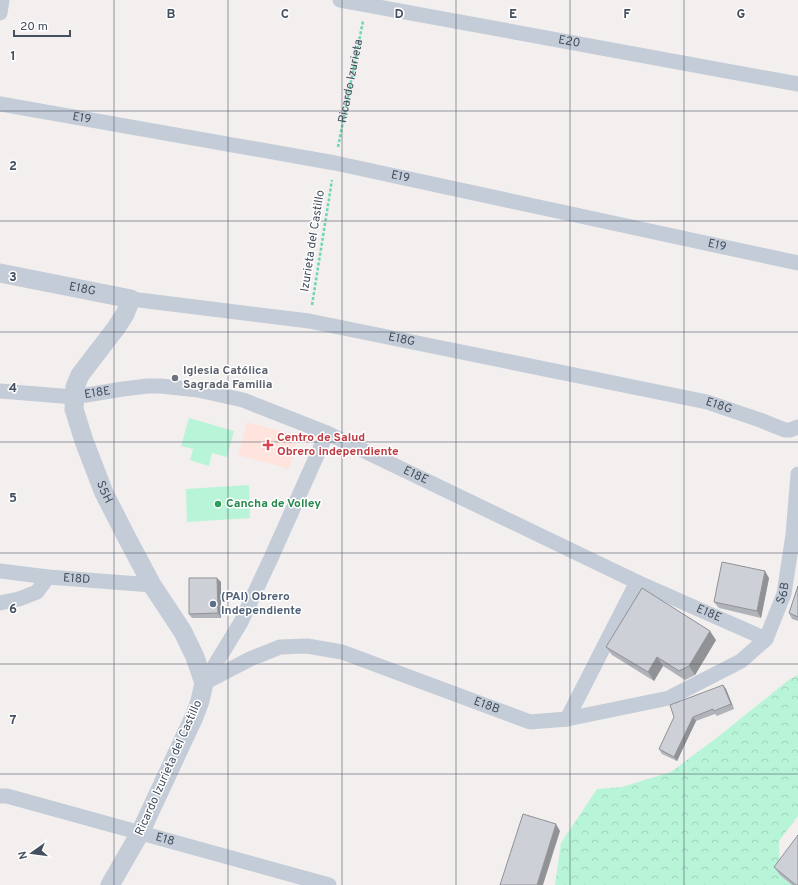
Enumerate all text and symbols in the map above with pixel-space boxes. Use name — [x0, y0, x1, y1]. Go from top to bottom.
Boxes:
text: B — [167, 7, 176, 23]
text: C — [281, 7, 289, 23]
text: D — [394, 7, 404, 23]
text: E — [509, 7, 517, 23]
text: F — [623, 7, 631, 23]
text: G — [737, 7, 746, 23]
scale bar — [14, 12, 70, 38]
text: 20 m — [20, 19, 48, 35]
street label: E20 — [557, 32, 582, 52]
street label: Ricardo Izurieta — [335, 38, 367, 125]
text: 1 — [10, 49, 16, 65]
street label: E19 — [71, 109, 92, 128]
text: 2 — [9, 159, 17, 175]
street label: E19 — [389, 167, 411, 187]
street label: Izurieta del Castillo — [297, 189, 329, 293]
street label: E19 — [706, 236, 728, 255]
text: 3 — [9, 270, 17, 286]
street label: E18G — [68, 279, 97, 300]
street label: E18G — [387, 329, 417, 350]
place label: Iglesia Católica Sagrada Familia — [183, 363, 272, 393]
marker: Iglesia Católica Sagrada Familia — [170, 373, 180, 383]
text: 4 — [9, 381, 17, 397]
street label: E18E — [83, 383, 112, 403]
street label: E18G — [703, 394, 734, 418]
place label: Centro de Salud Obrero independiente — [277, 430, 399, 460]
marker: Centro de Salud Obrero independiente — [262, 439, 274, 451]
street label: E18E — [400, 463, 431, 488]
street label: S5H — [92, 479, 116, 506]
text: 5 — [9, 491, 17, 507]
place label: Cancha de Volley — [226, 496, 321, 512]
marker: Cancha de Volley — [213, 499, 223, 509]
street label: E18D — [62, 570, 91, 588]
street label: S6B — [773, 581, 794, 607]
place label: (PAI) Obrero Independiente — [221, 589, 302, 619]
marker: (PAI) Obrero Independiente — [208, 599, 218, 609]
street label: E18E — [694, 601, 724, 626]
text: 6 — [9, 602, 17, 618]
street label: E18B — [471, 694, 502, 718]
street label: Ricardo Izurieta del Castillo — [132, 697, 206, 838]
text: 7 — [10, 713, 17, 729]
street label: E18 — [154, 829, 176, 850]
north arrow — [12, 833, 52, 873]
text: N — [16, 850, 31, 861]

